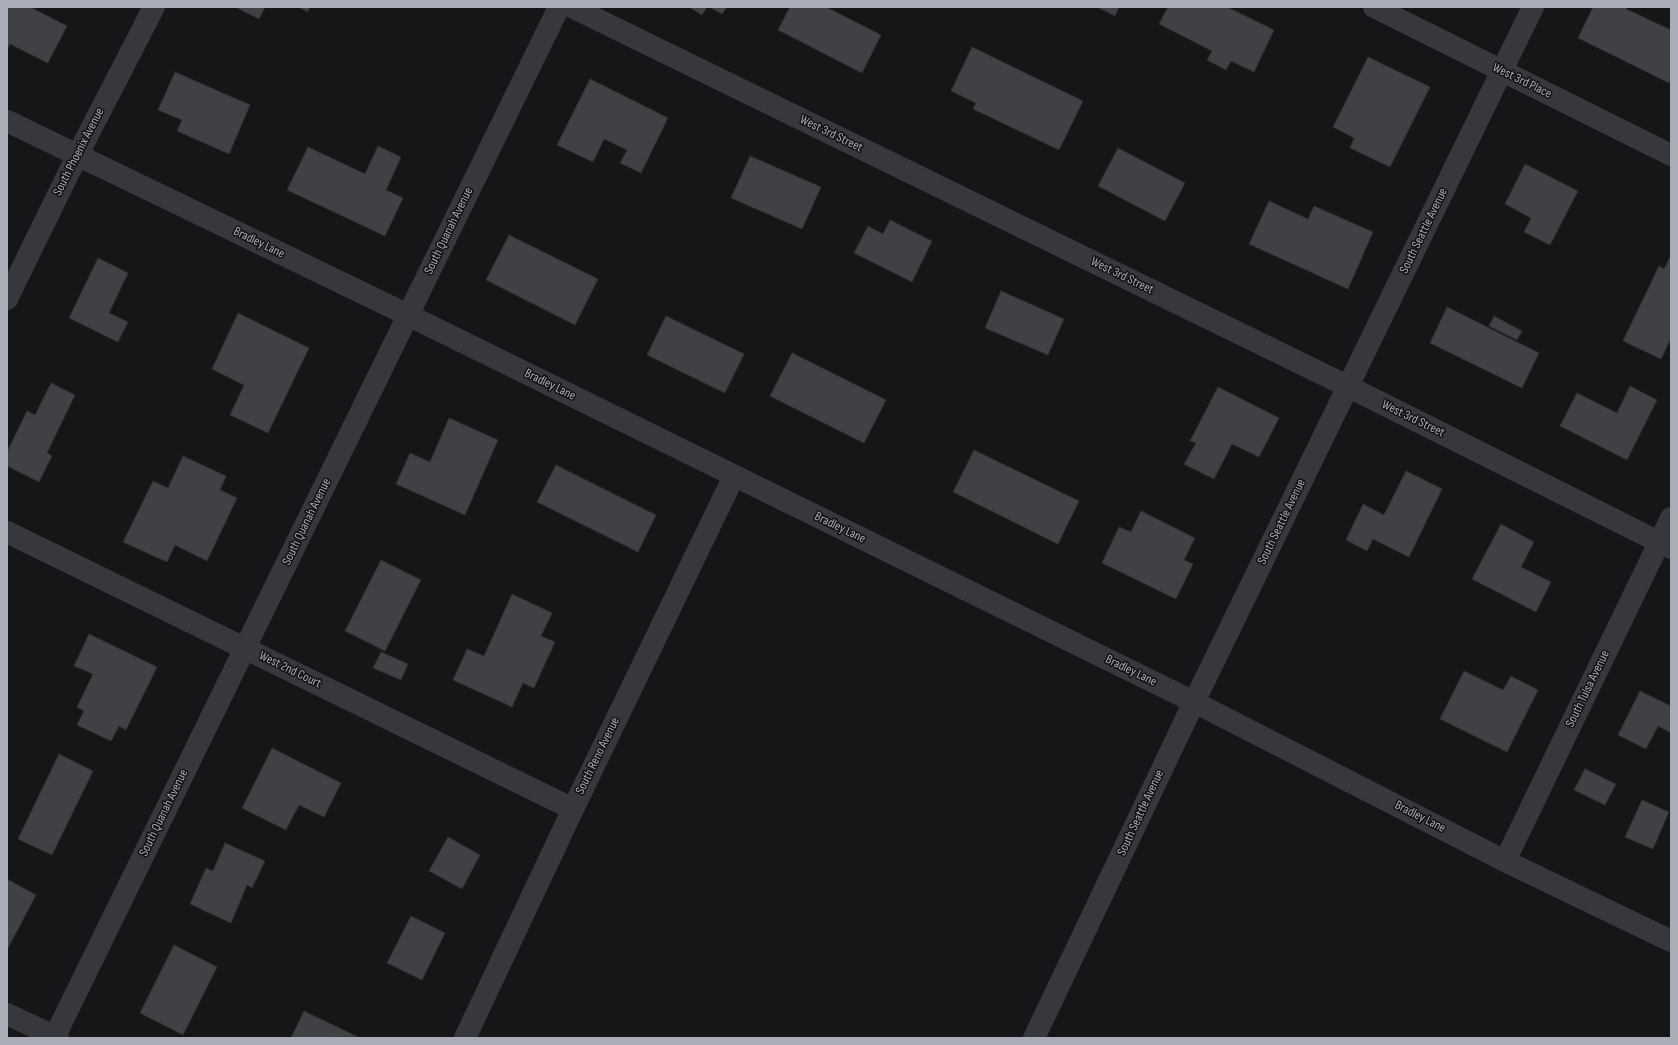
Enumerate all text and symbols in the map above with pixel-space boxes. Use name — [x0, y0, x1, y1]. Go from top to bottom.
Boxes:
street label: West 3rd Place — [1490, 60, 1554, 102]
street label: South Phoenix Avenue — [50, 106, 108, 198]
street label: West 3rd Street — [797, 112, 865, 156]
street label: South Quanah Avenue — [421, 185, 477, 277]
street label: South Seattle Avenue — [1397, 186, 1451, 276]
street label: Bradley Lane — [231, 224, 287, 262]
street label: West 3rd Street — [1088, 254, 1156, 298]
street label: Bradley Lane — [522, 366, 578, 404]
street label: West 3rd Street — [1379, 397, 1447, 441]
street label: South Quanah Avenue — [279, 476, 335, 568]
street label: South Seattle Avenue — [1255, 477, 1309, 567]
street label: Bradley Lane — [812, 509, 868, 547]
street label: West 2nd Court — [256, 648, 324, 692]
street label: South Tulsa Avenue — [1563, 648, 1613, 730]
street label: Bradley Lane — [1103, 652, 1159, 690]
street label: South Reno Avenue — [573, 715, 623, 797]
street label: South Quanah Avenue — [136, 767, 192, 859]
street label: South Seattle Avenue — [1114, 767, 1168, 859]
street label: Bradley Lane — [1392, 798, 1448, 836]

